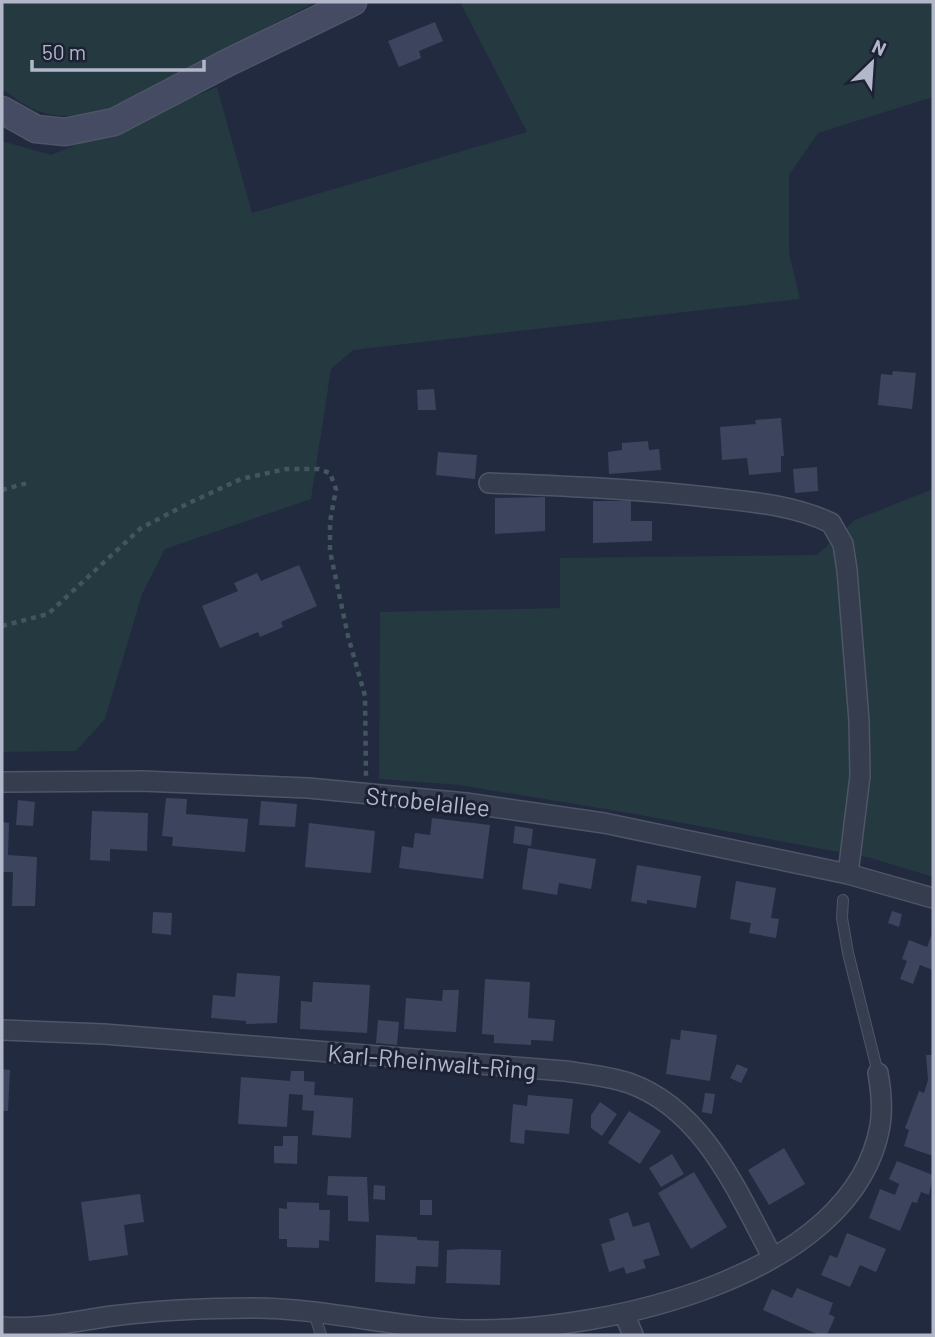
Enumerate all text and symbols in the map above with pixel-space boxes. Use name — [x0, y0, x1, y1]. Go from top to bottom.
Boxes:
scale bar — [32, 28, 203, 72]
north arrow — [837, 28, 907, 98]
text: N — [869, 34, 890, 60]
text: 50 m — [42, 39, 86, 64]
street label: Strobelallee — [365, 780, 491, 822]
street label: Karl-Rheinwalt-Ring — [327, 1037, 537, 1085]

